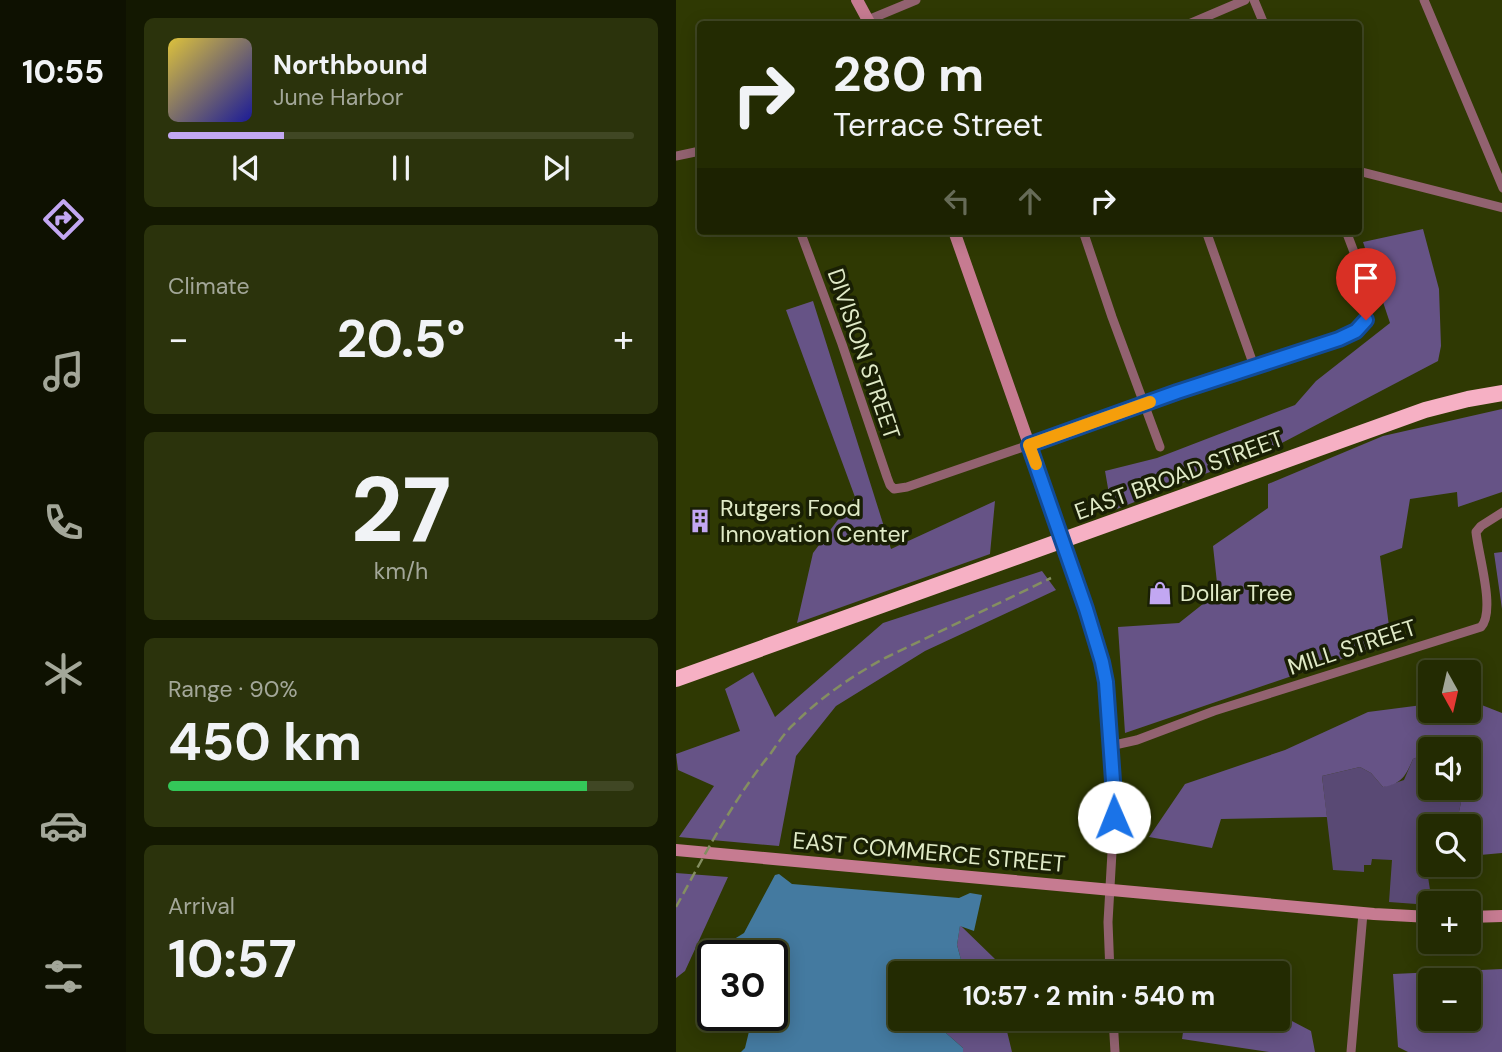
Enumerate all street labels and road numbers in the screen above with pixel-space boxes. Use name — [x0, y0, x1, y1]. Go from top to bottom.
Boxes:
street label: DIVISION STREET — [821, 265, 907, 444]
street label: EAST BROAD STREET — [1070, 423, 1288, 527]
street label: MILL STREET — [1284, 612, 1420, 682]
street label: EAST COMMERCE STREET — [791, 825, 1067, 879]

